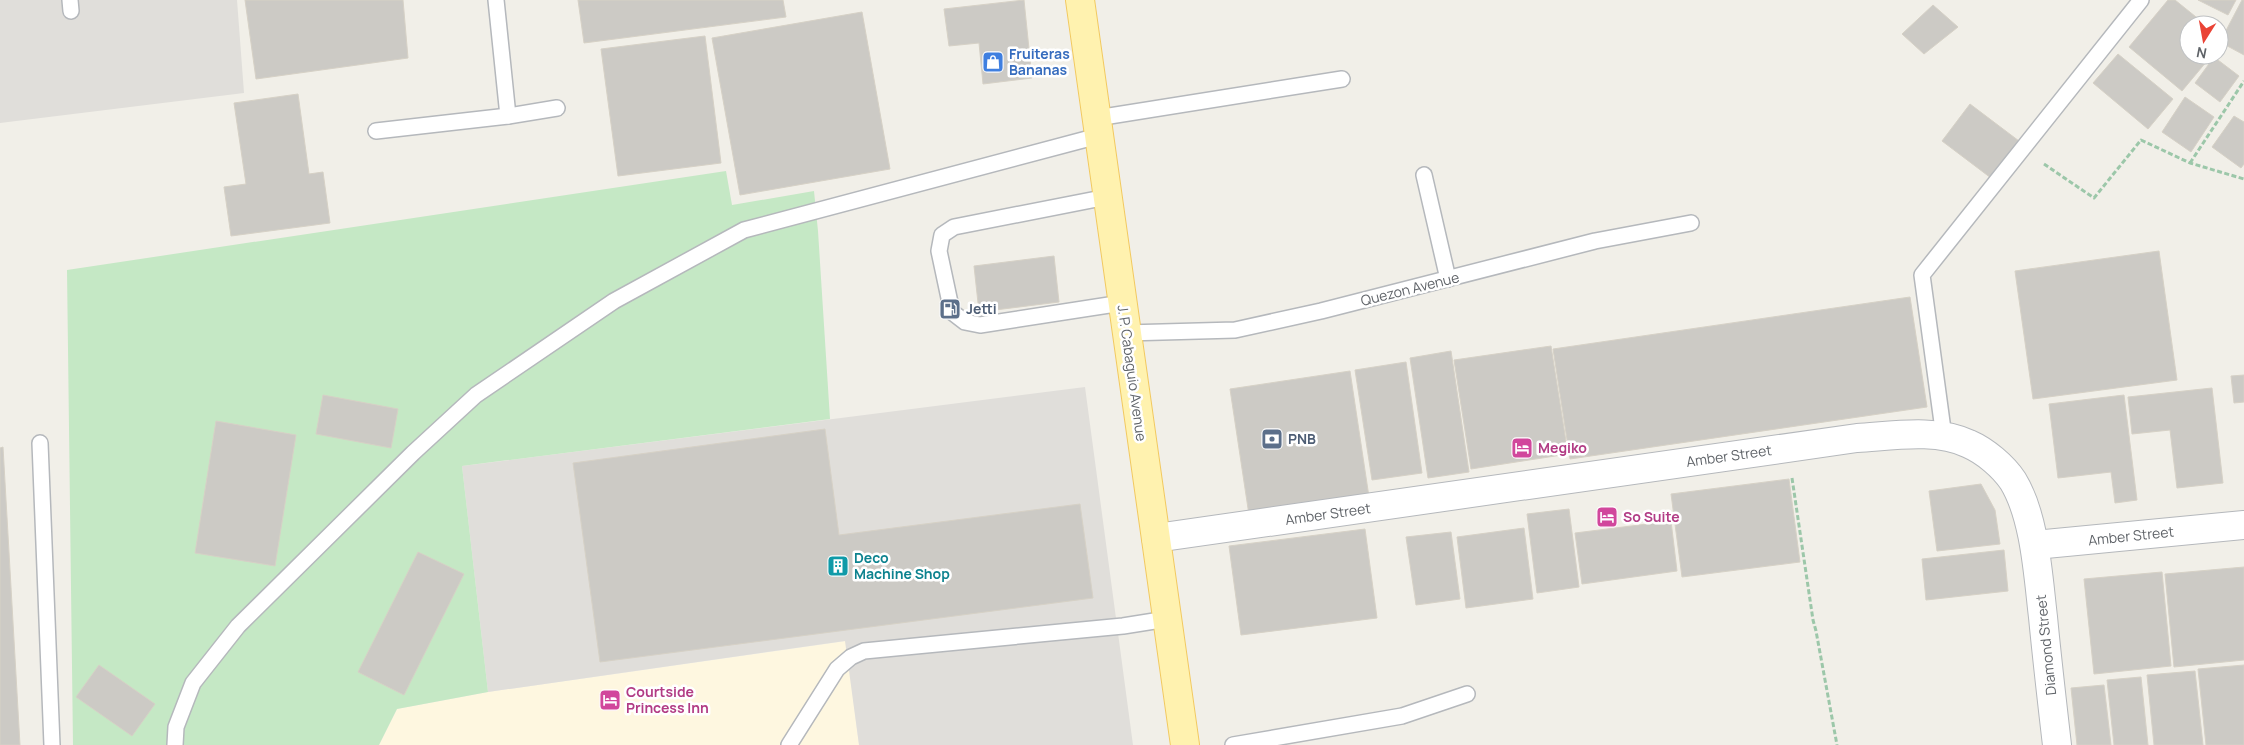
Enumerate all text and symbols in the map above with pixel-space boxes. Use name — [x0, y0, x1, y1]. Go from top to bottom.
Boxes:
north arrow — [2179, 15, 2229, 65]
text: N — [2195, 43, 2208, 64]
place label: Fruiteras Bananas — [1009, 44, 1070, 79]
shop icon: Fruiteras Bananas — [981, 50, 1005, 74]
street label: Quezon Avenue — [1359, 267, 1461, 310]
fuel station icon: Jetti — [938, 297, 962, 321]
place label: Jetti — [966, 299, 997, 318]
street label: J. P. Cabaguio Avenue — [1114, 304, 1151, 442]
bank icon: PNB — [1260, 427, 1284, 451]
place label: PNB — [1288, 429, 1316, 448]
hotel icon: Megiko — [1510, 436, 1534, 460]
place label: Megiko — [1538, 438, 1587, 457]
street label: Amber Street — [1685, 440, 1773, 471]
street label: Amber Street — [1284, 498, 1372, 529]
hotel icon: So Suite — [1595, 505, 1619, 529]
place label: So Suite — [1623, 507, 1680, 526]
street label: Amber Street — [2087, 522, 2175, 549]
place label: Deco Machine Shop — [854, 548, 950, 583]
building icon: Deco Machine Shop — [826, 554, 850, 578]
street label: Diamond Street — [2031, 593, 2060, 696]
place label: Courtside Princess Inn — [626, 682, 709, 717]
hotel icon: Courtside Princess Inn — [598, 688, 622, 712]

